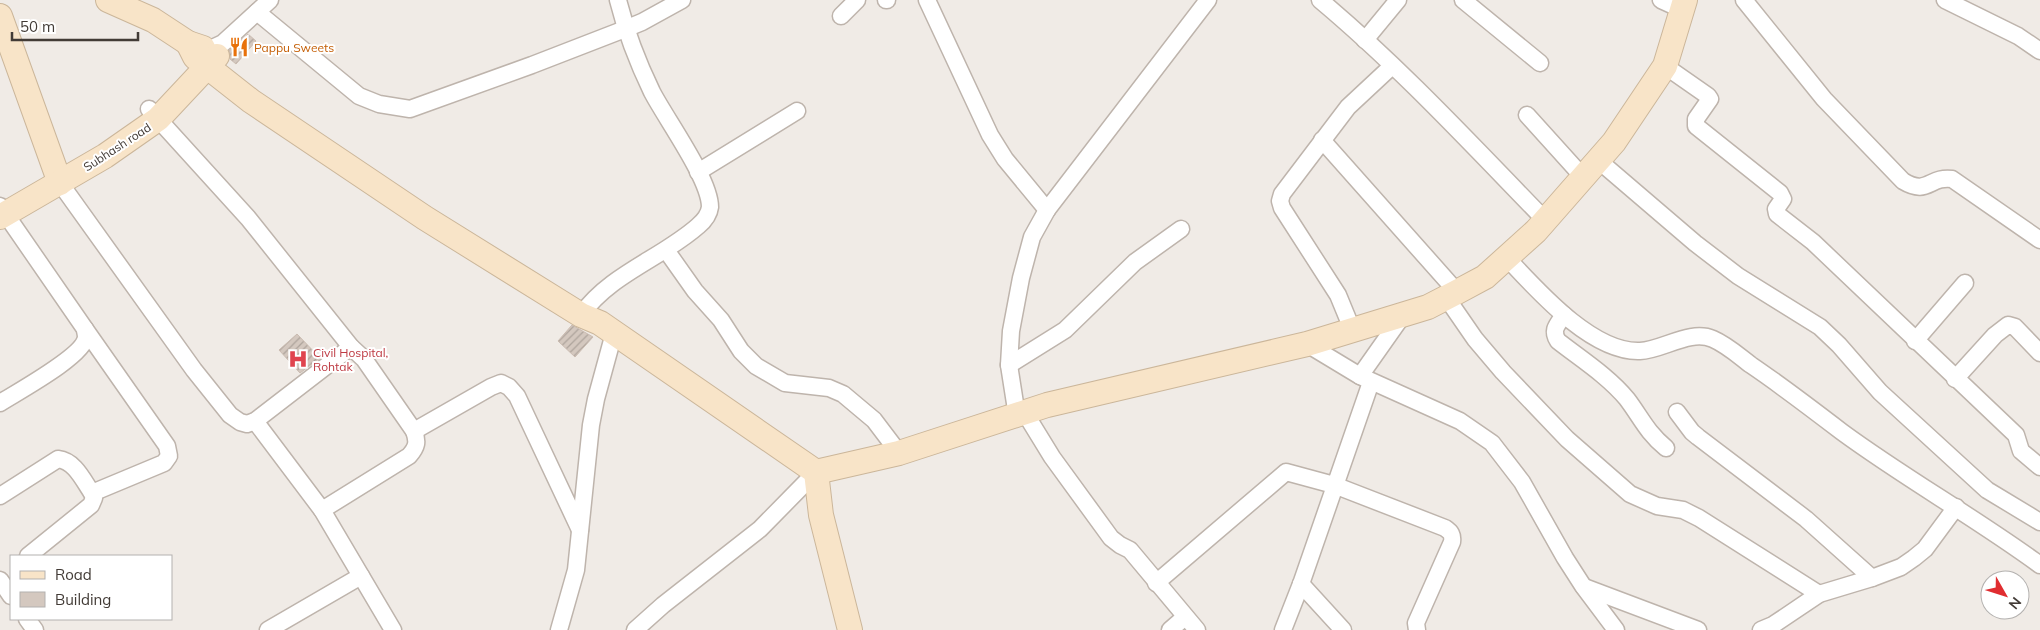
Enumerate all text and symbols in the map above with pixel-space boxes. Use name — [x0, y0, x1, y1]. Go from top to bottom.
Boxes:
scale bar — [12, 10, 139, 42]
text: 50 m — [20, 17, 55, 36]
restaurant icon: Pappu Sweets — [228, 36, 250, 58]
place label: Pappu Sweets — [254, 40, 334, 55]
street label: Subhash road — [80, 120, 154, 174]
place label: Civil Hospital, Rohtak — [313, 345, 388, 374]
hospital icon: Civil Hospital, Rohtak — [287, 348, 309, 370]
legend — [10, 555, 172, 620]
text: Road — [55, 565, 92, 584]
north arrow — [1980, 570, 2030, 620]
text: Building — [55, 590, 111, 609]
text: N — [2005, 593, 2025, 613]

